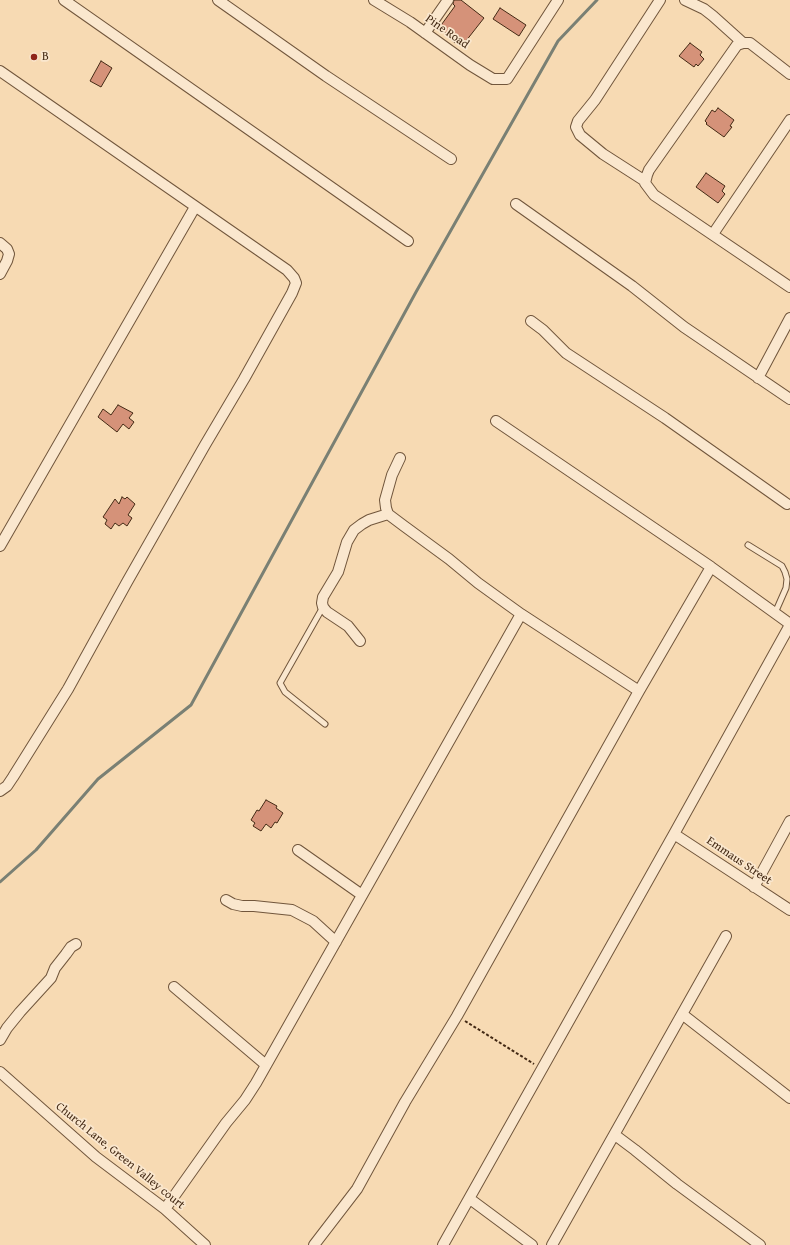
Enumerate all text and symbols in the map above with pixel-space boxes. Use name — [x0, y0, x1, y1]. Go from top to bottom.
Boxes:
street label: Pine Road — [422, 12, 472, 52]
place label: B — [42, 50, 49, 64]
marker: B — [29, 52, 39, 62]
street label: Emmaus Street — [704, 834, 774, 888]
street label: Church Lane, Green Valley court — [53, 1099, 187, 1213]

